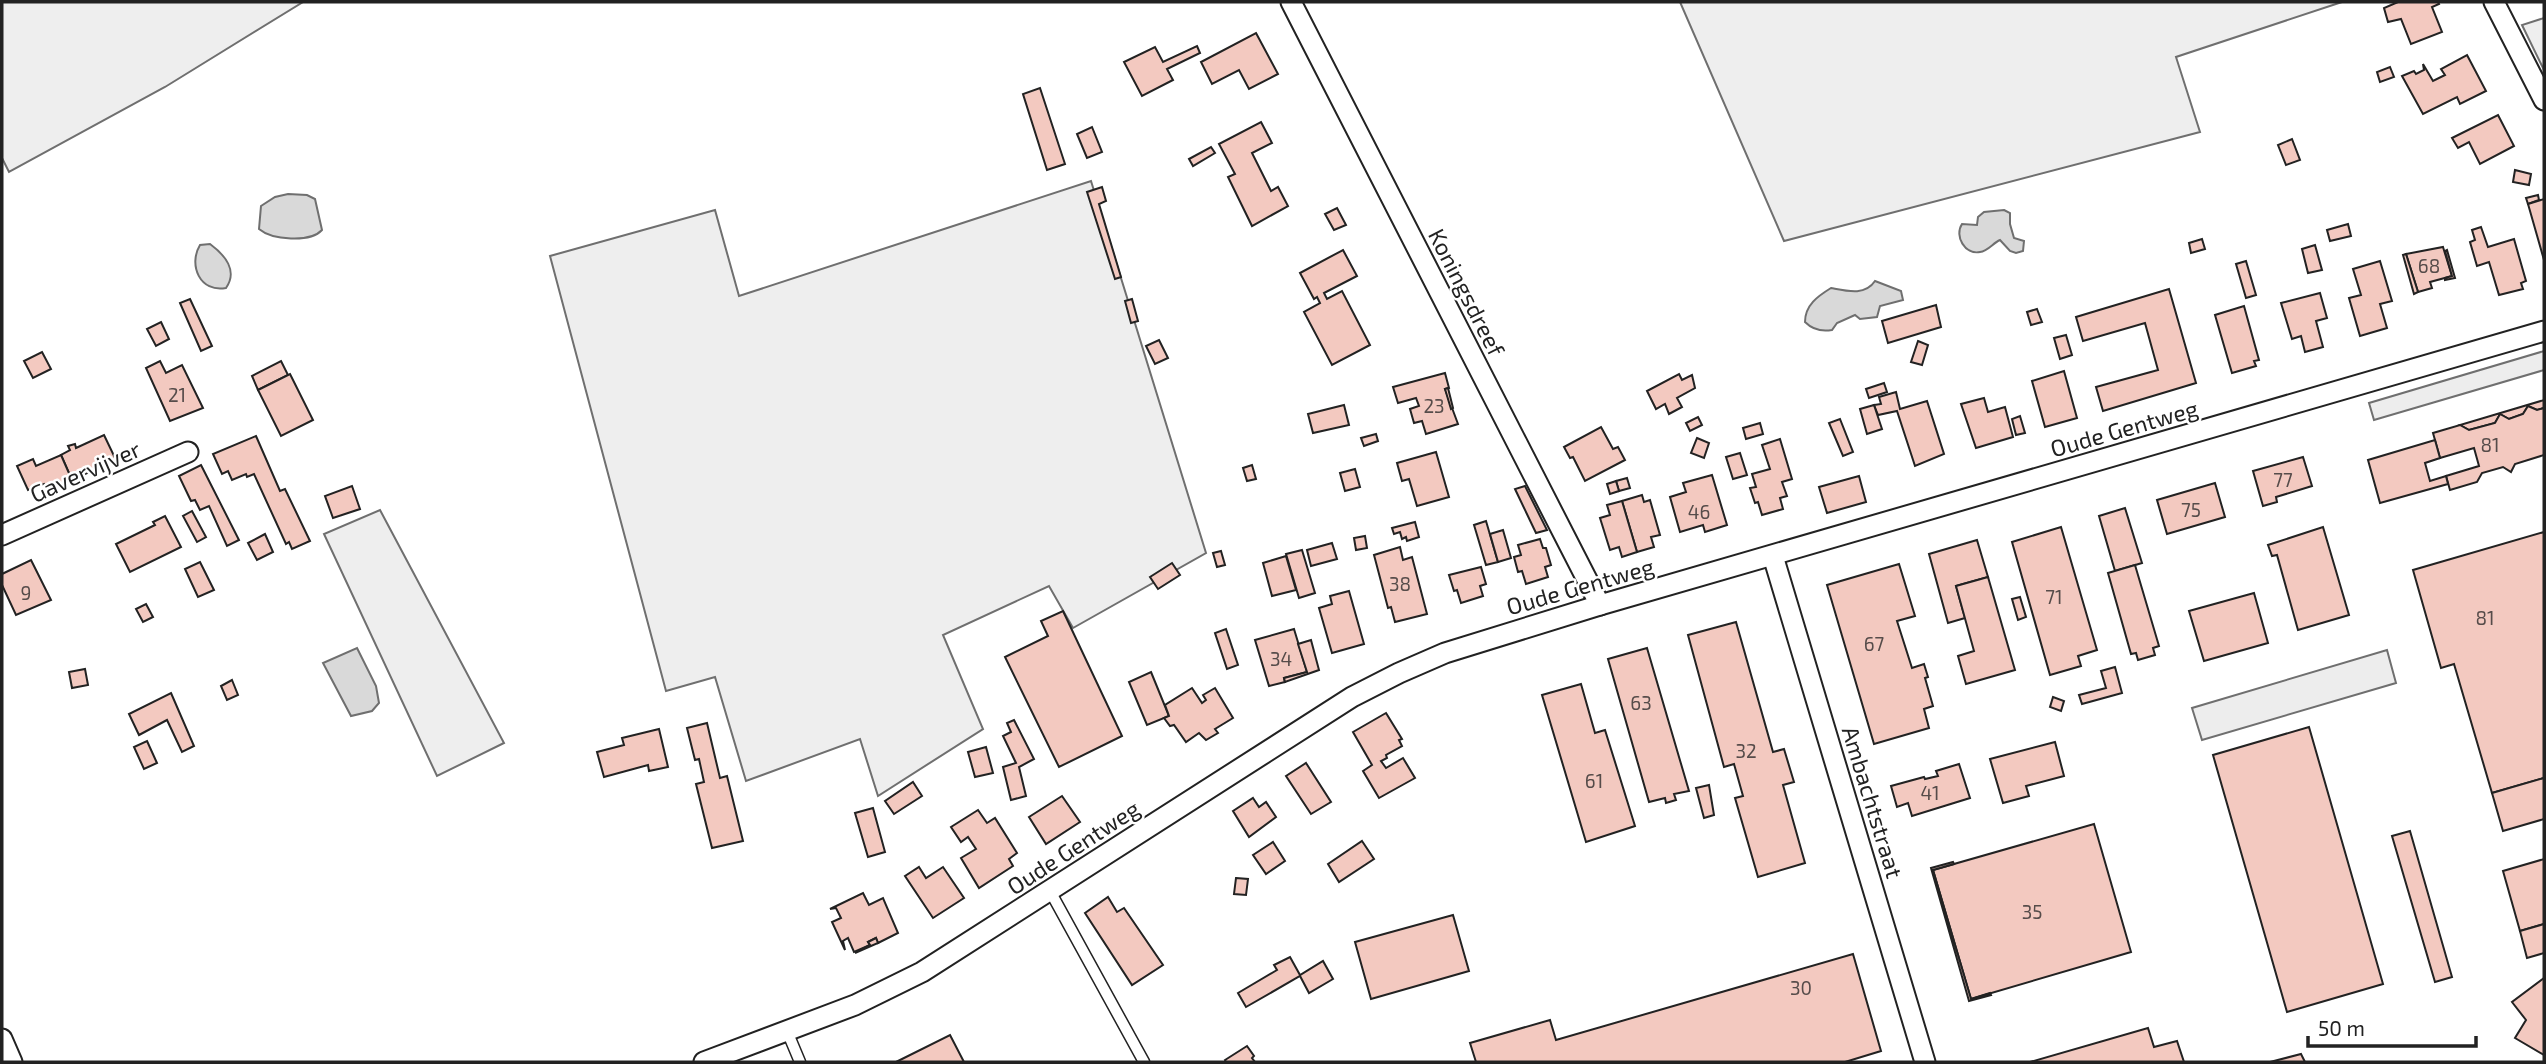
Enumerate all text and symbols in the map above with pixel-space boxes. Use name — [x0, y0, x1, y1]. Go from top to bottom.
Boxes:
street label: Koningsdreef — [1423, 224, 1512, 361]
house number: 68 — [2418, 254, 2440, 277]
house number: 21 — [168, 383, 186, 406]
house number: 23 — [1423, 394, 1445, 417]
street label: Oude Gentweg — [2047, 394, 2201, 462]
house number: 81 — [2480, 433, 2500, 456]
street label: Gavervijver — [25, 434, 145, 508]
house number: 77 — [2273, 468, 2293, 491]
house number: 75 — [2181, 498, 2201, 521]
house number: 46 — [1688, 500, 1710, 523]
street label: Oude Gentweg — [1503, 552, 1657, 620]
house number: 38 — [1389, 572, 1411, 595]
house number: 9 — [21, 581, 31, 604]
house number: 71 — [2045, 585, 2063, 608]
house number: 81 — [2475, 606, 2495, 629]
house number: 67 — [1864, 632, 1885, 655]
house number: 34 — [1270, 647, 1292, 670]
house number: 63 — [1630, 691, 1652, 714]
street label: Ambachtstraat — [1837, 723, 1909, 882]
house number: 32 — [1735, 739, 1757, 762]
house number: 61 — [1585, 769, 1603, 792]
house number: 41 — [1920, 781, 1940, 804]
street label: Oude Gentweg — [1002, 794, 1145, 900]
house number: 35 — [2022, 900, 2042, 923]
house number: 30 — [1790, 976, 1812, 999]
scale bar — [2308, 1004, 2476, 1048]
text: 50 m — [2318, 1015, 2365, 1040]

